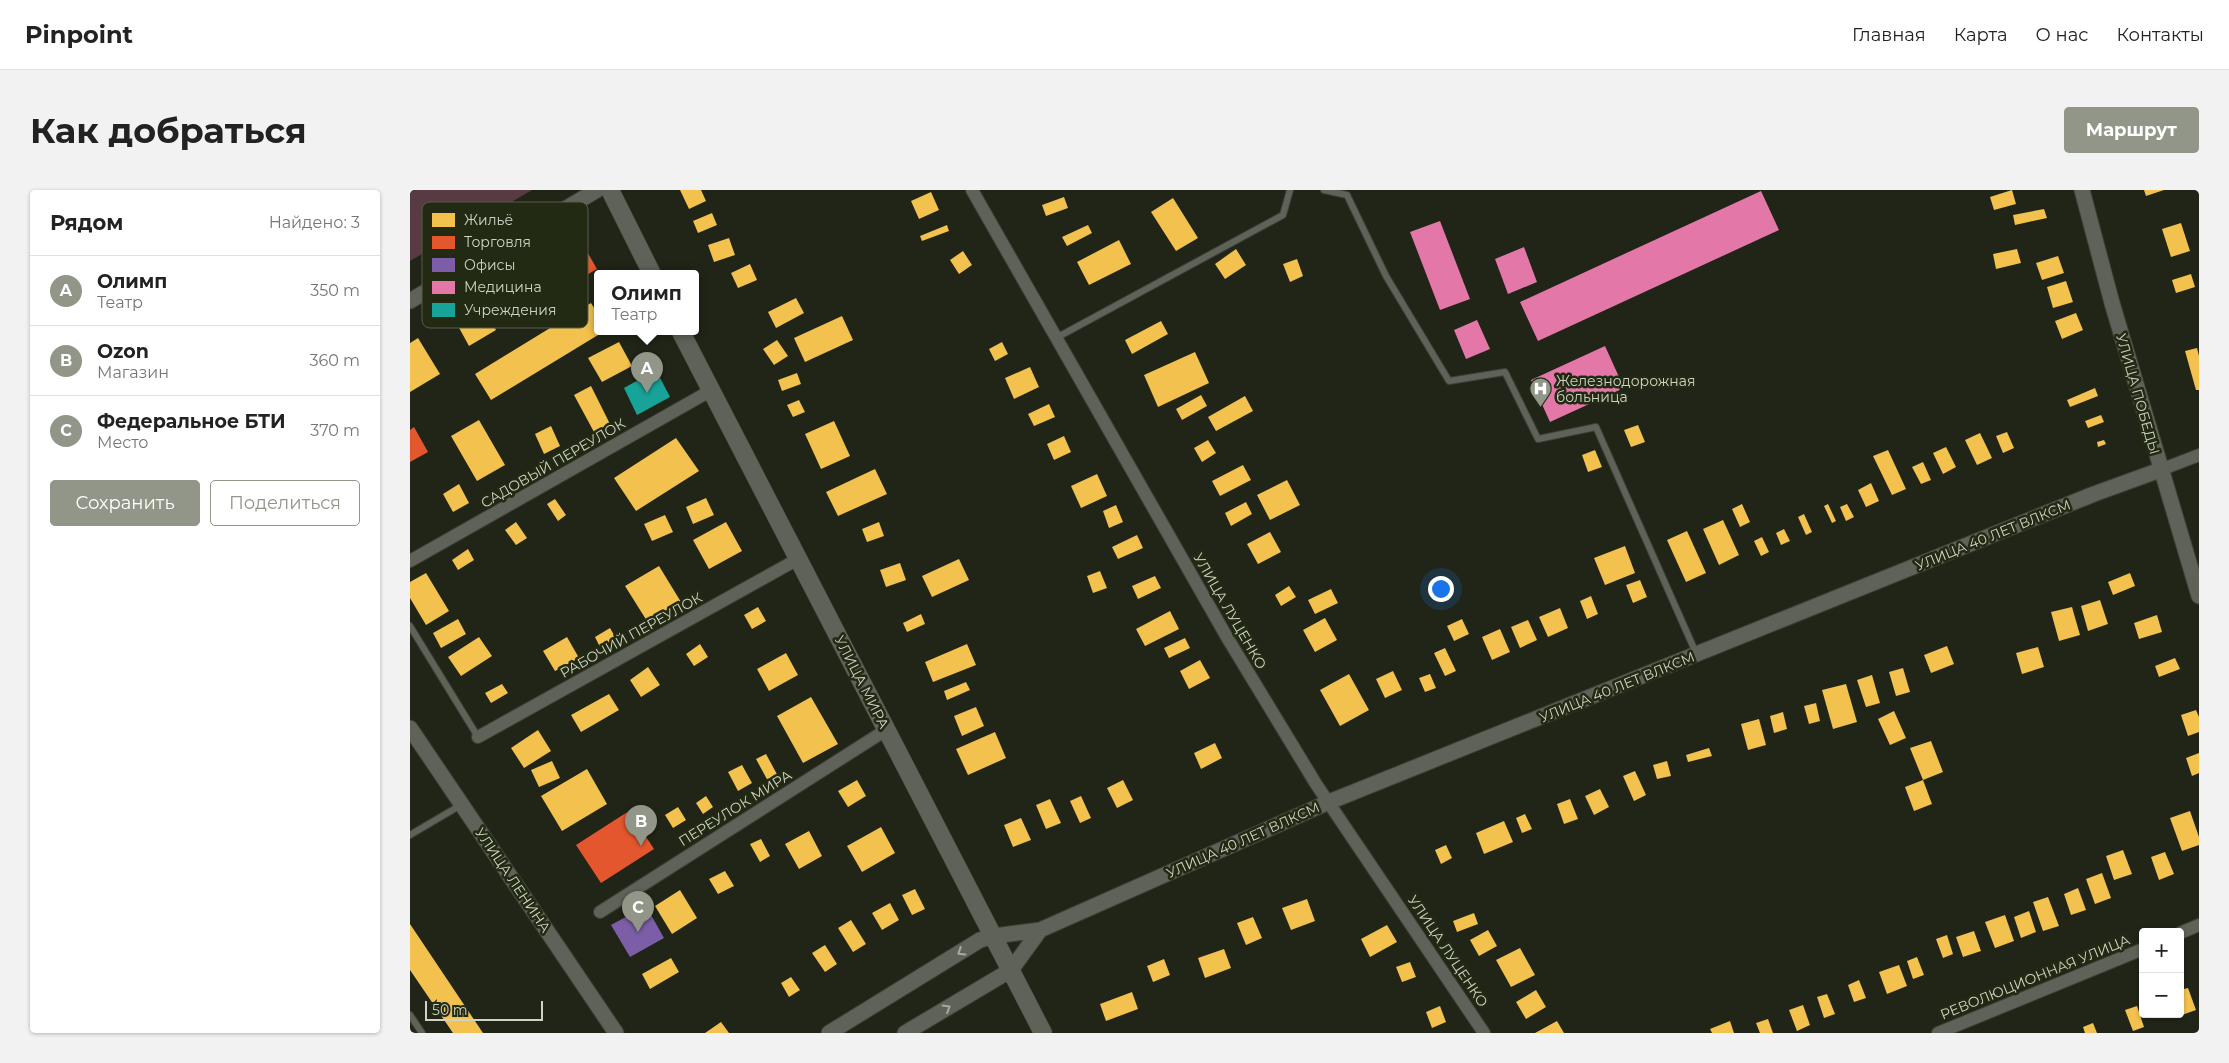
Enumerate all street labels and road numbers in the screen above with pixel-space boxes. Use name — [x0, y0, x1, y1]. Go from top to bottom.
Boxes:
street label: УЛИЦА ПОБЕДЫ — [2112, 331, 2164, 457]
street label: САДОВЫЙ ПЕРЕУЛОК — [477, 414, 629, 512]
street label: УЛИЦА 40 ЛЕТ ВЛКСМ — [1913, 496, 2073, 574]
street label: УЛИЦА ЛУЦЕНКО — [1189, 550, 1271, 672]
street label: РАБОЧИЙ ПЕРЕУЛОК — [557, 588, 706, 682]
street label: УЛИЦА МИРА — [831, 632, 893, 732]
street label: УЛИЦА 40 ЛЕТ ВЛКСМ — [1537, 648, 1697, 726]
street label: ПЕРЕУЛОК МИРА — [675, 766, 795, 850]
street label: УЛИЦА 40 ЛЕТ ВЛКСМ — [1164, 798, 1322, 882]
street label: УЛИЦА ЛЕНИНА — [471, 824, 555, 936]
street label: УЛИЦА ЛУЦЕНКО — [1404, 892, 1492, 1010]
street label: РЕВОЛЮЦИОННАЯ УЛИЦА — [1937, 930, 2133, 1023]

